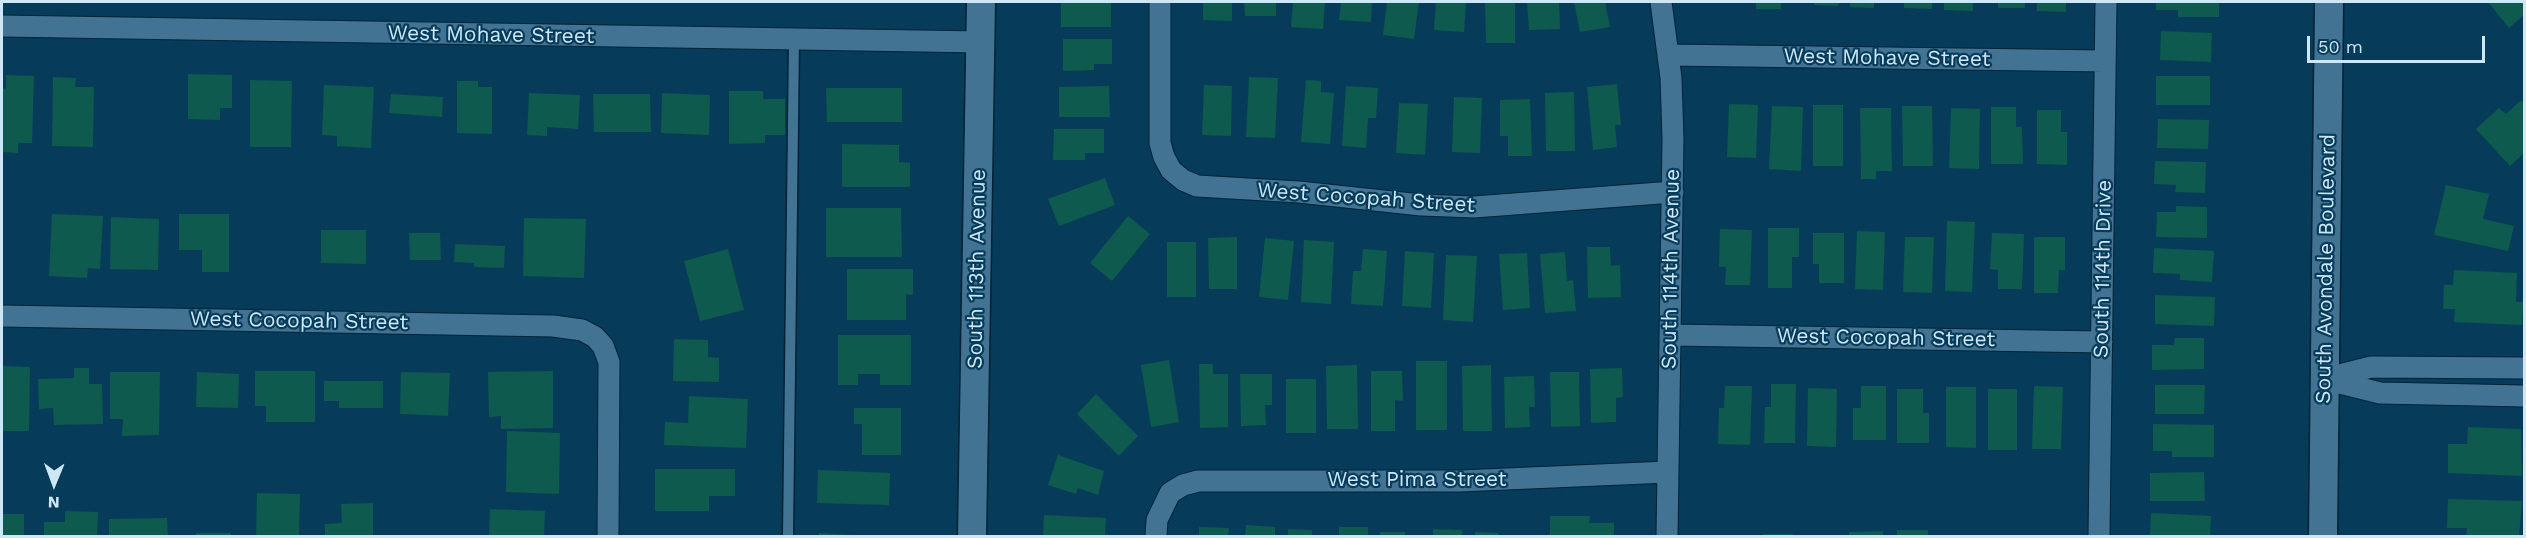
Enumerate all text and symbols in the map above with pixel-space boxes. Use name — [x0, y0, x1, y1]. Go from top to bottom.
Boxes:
street label: West Mohave Street — [387, 21, 595, 49]
scale bar — [2310, 24, 2488, 62]
text: 50 m — [2318, 36, 2363, 57]
street label: West Mohave Street — [1783, 44, 1991, 72]
street label: South Avondale Boulevard — [2311, 134, 2341, 404]
street label: South 113th Avenue — [963, 169, 991, 369]
street label: South 114th Avenue — [1657, 169, 1685, 369]
street label: West Cocopah Street — [1256, 178, 1476, 218]
street label: South 114th Drive — [2089, 180, 2117, 358]
street label: West Cocopah Street — [190, 306, 408, 336]
street label: West Cocopah Street — [1777, 323, 1995, 353]
north arrow — [24, 454, 84, 514]
street label: West Pima Street — [1327, 467, 1507, 493]
text: N — [48, 493, 60, 512]

